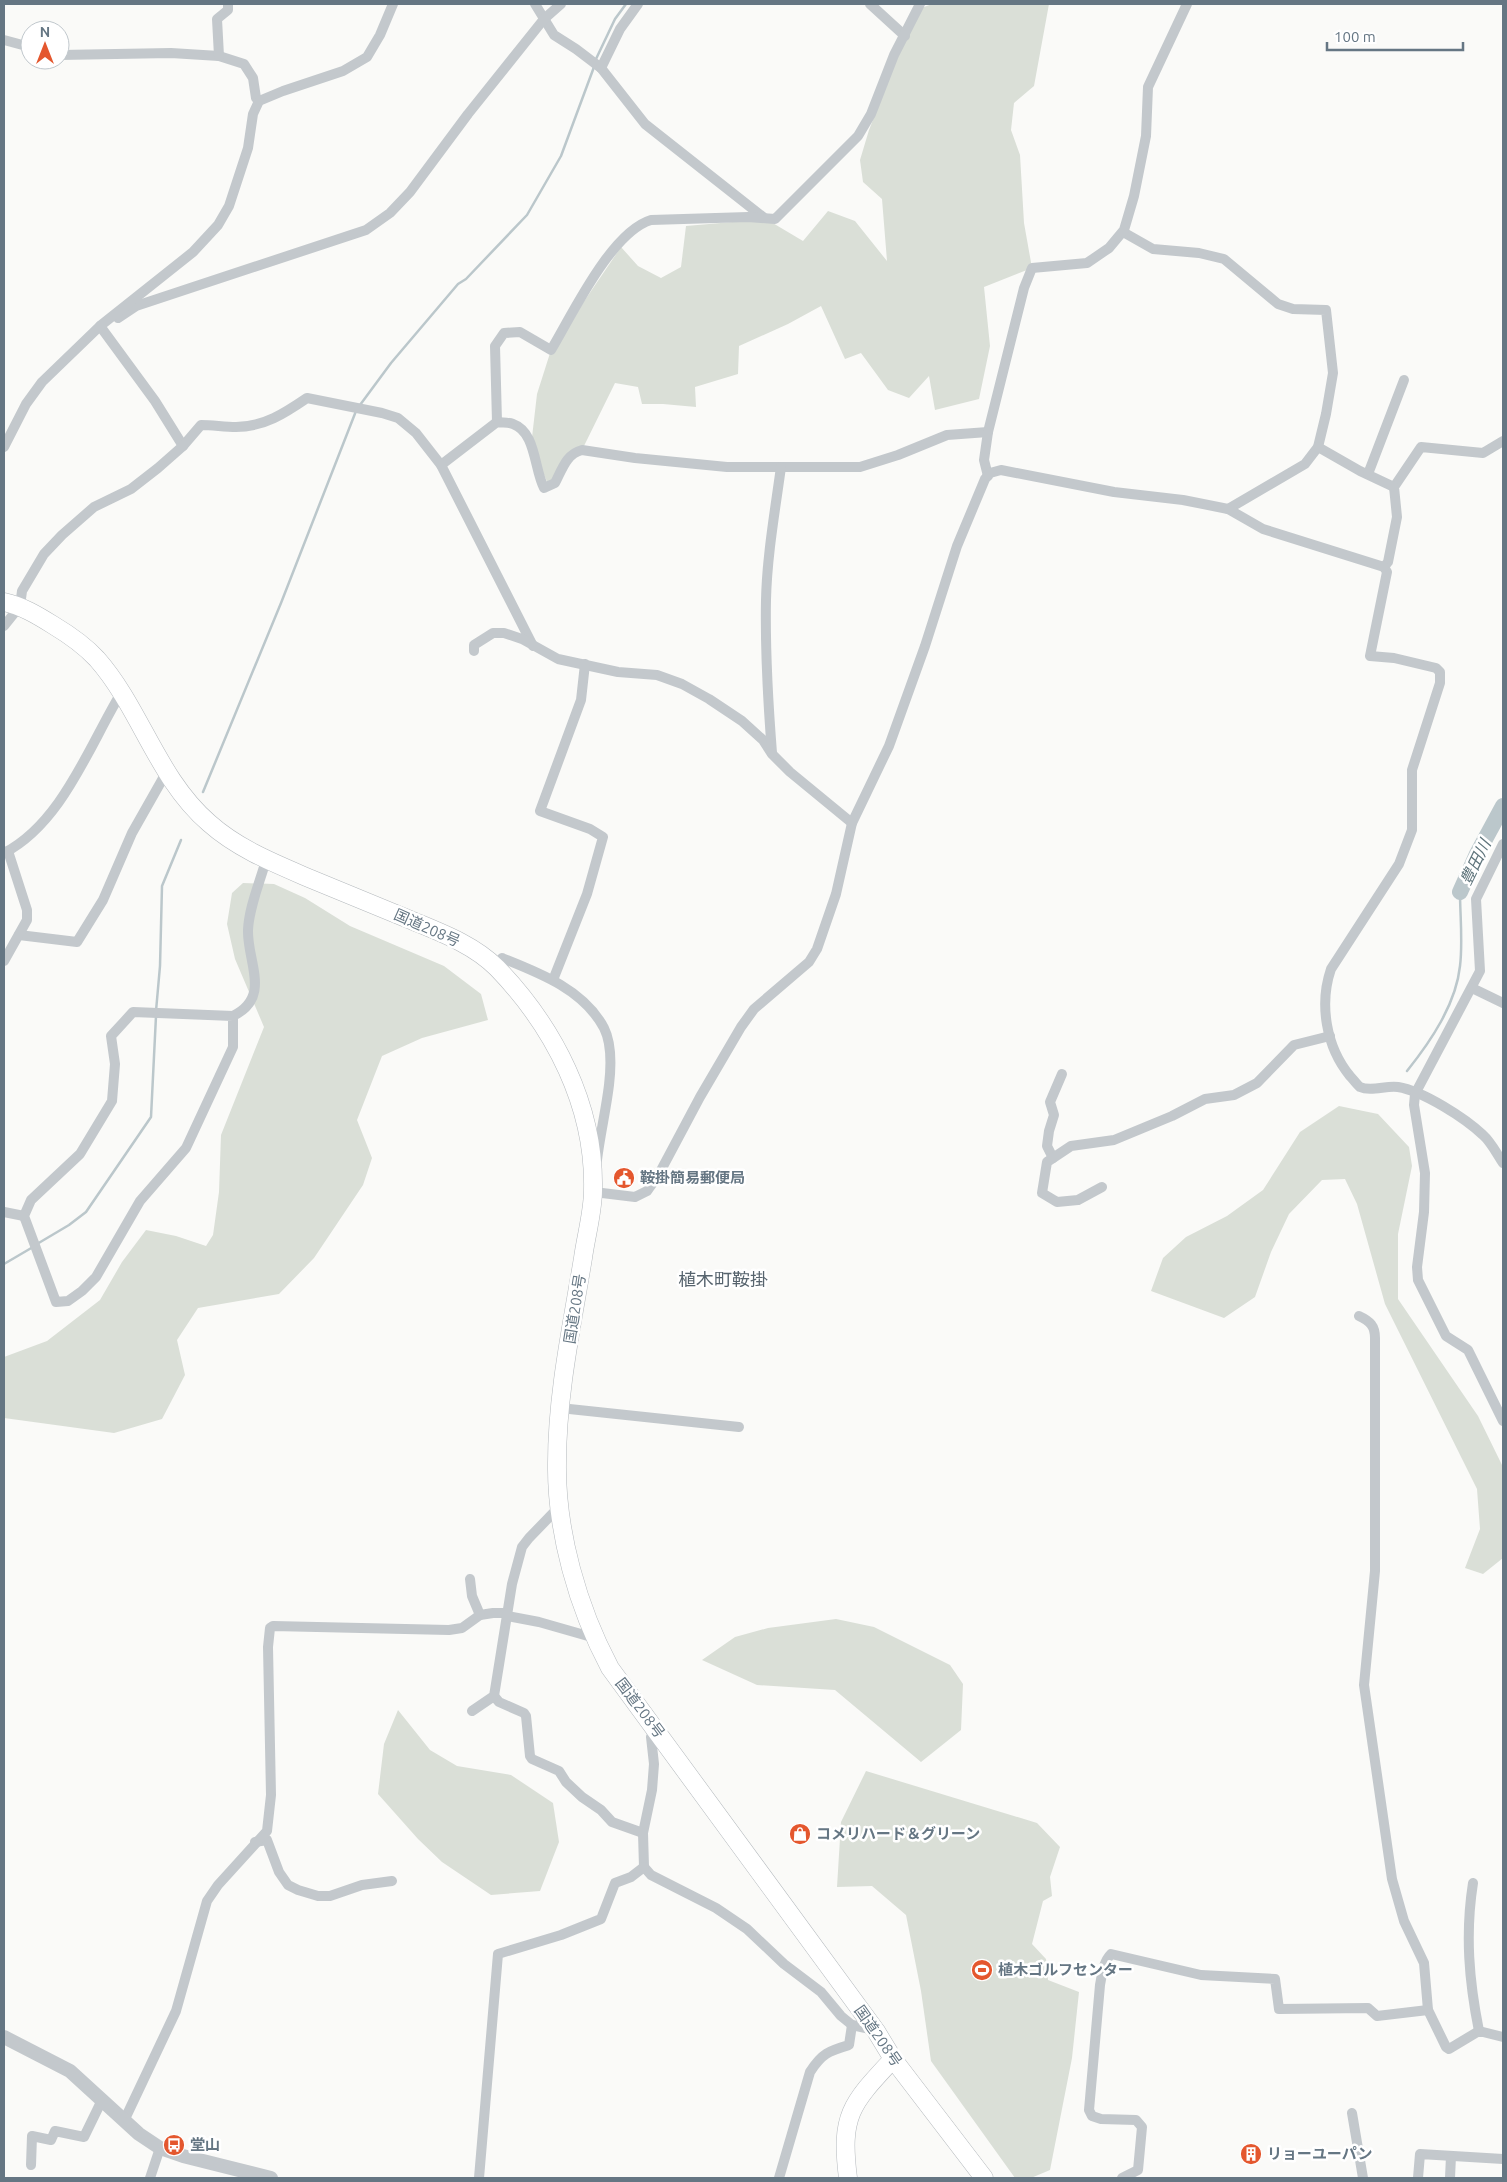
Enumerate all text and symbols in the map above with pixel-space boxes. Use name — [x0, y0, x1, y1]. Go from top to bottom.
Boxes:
north arrow — [20, 20, 70, 70]
scale bar — [1327, 20, 1463, 52]
text: N — [40, 24, 50, 40]
text: 100 m — [1334, 28, 1376, 45]
water label: 豊田川 — [1456, 835, 1494, 888]
street label: 国道208号 — [392, 905, 463, 950]
public building icon: 鞍掛簡易郵便局 — [612, 1166, 636, 1190]
place label: 鞍掛簡易郵便局 — [640, 1169, 745, 1186]
district label: 植木町鞍掛 — [678, 1269, 768, 1289]
street label: 国道208号 — [561, 1273, 588, 1345]
street label: 国道208号 — [612, 1674, 668, 1741]
shop icon: コメリハード＆グリーン — [788, 1822, 812, 1846]
place label: コメリハード＆グリーン — [816, 1825, 980, 1842]
sports icon: 植木ゴルフセンター — [970, 1958, 994, 1982]
place label: 植木ゴルフセンター — [998, 1961, 1133, 1978]
street label: 国道208号 — [851, 2002, 906, 2069]
bus stop icon: 堂山 — [162, 2133, 186, 2157]
place label: 堂山 — [190, 2136, 220, 2153]
building icon: リョーユーパン — [1239, 2142, 1263, 2166]
place label: リョーユーパン — [1267, 2145, 1373, 2162]

